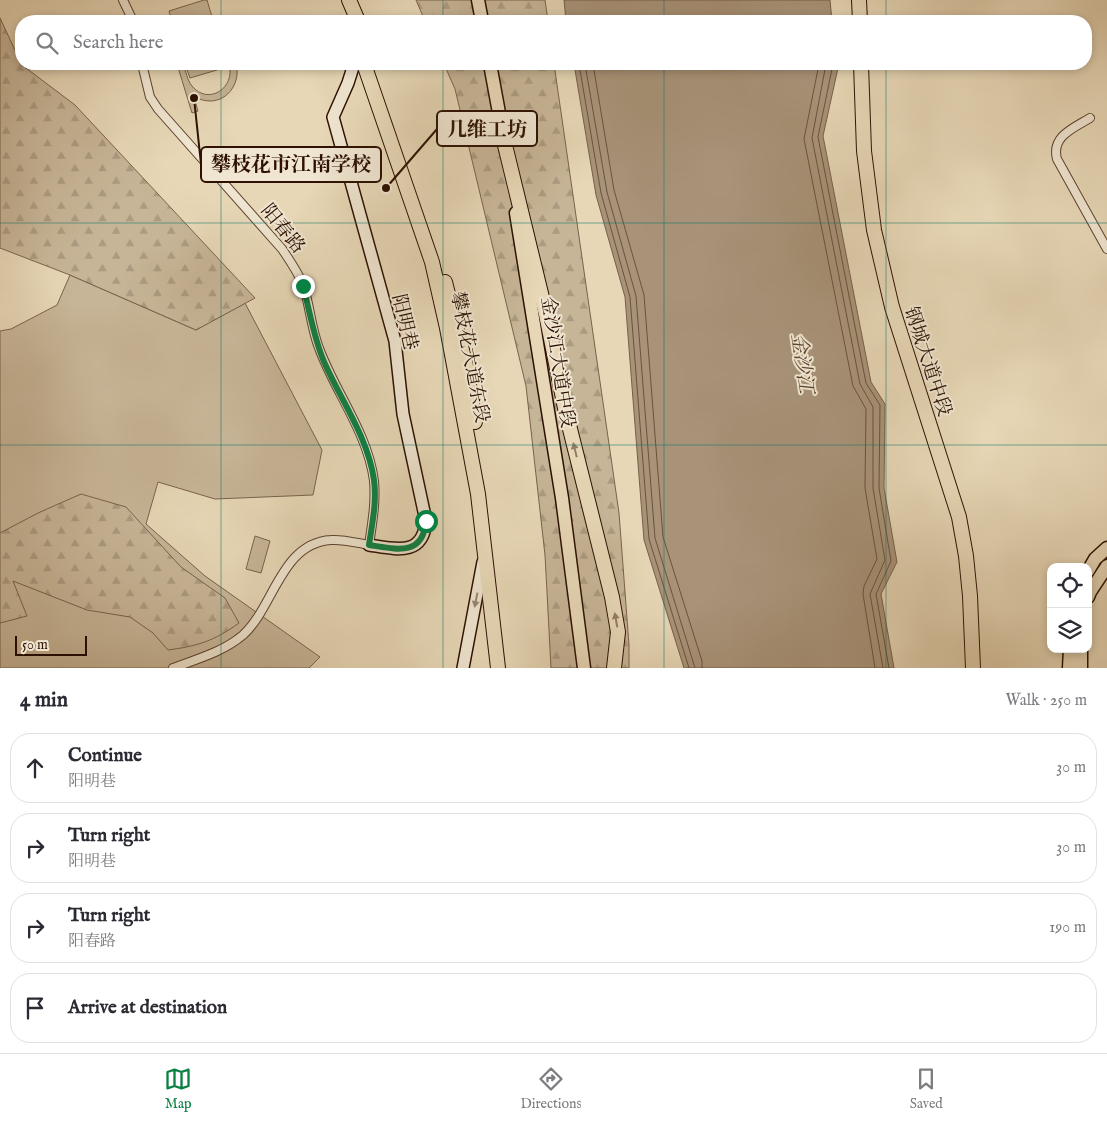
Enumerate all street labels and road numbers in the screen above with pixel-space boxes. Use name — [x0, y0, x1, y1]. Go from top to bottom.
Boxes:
street label: 阳春路 — [255, 200, 310, 259]
street label: 攀枝花大道东段 — [445, 290, 494, 425]
street label: 阳明巷 — [386, 292, 422, 353]
street label: 金沙江大道中段 — [535, 295, 579, 430]
street label: 钢城大道中段 — [898, 304, 956, 420]

